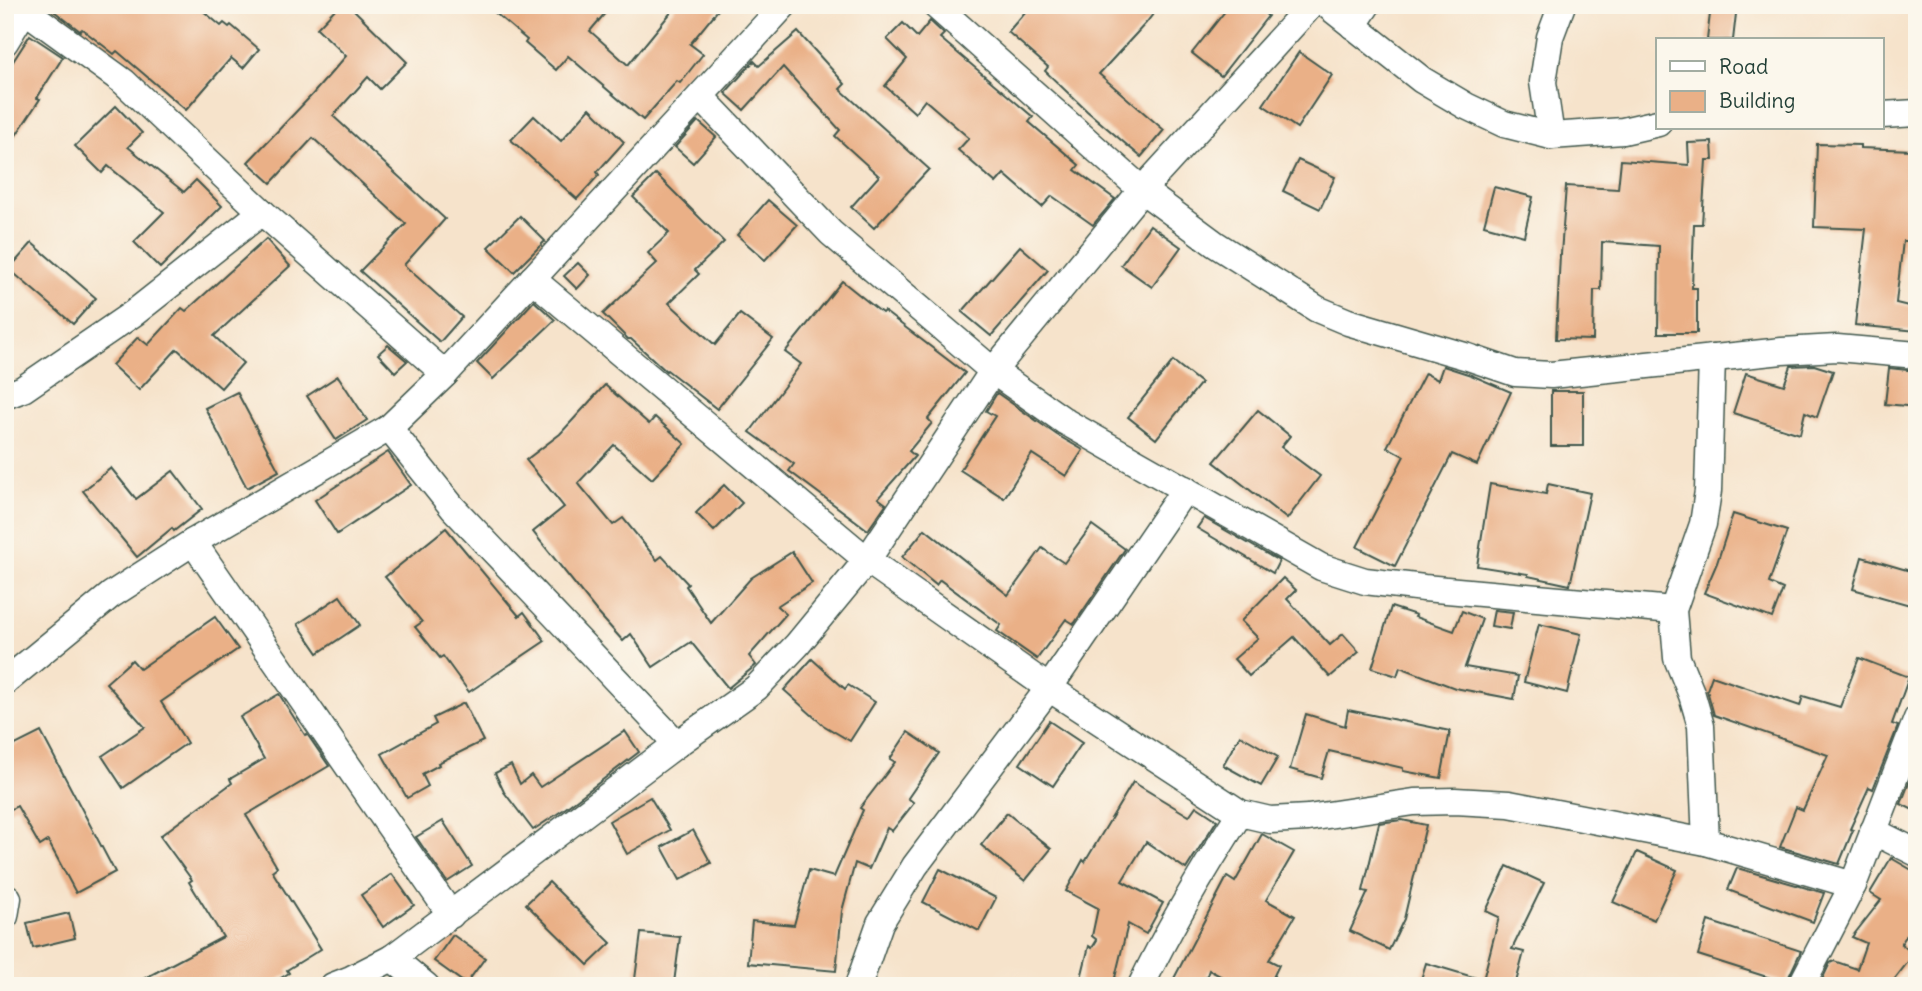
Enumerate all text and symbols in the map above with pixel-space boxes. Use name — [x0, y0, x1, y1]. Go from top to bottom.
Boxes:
legend — [1656, 38, 1884, 130]
text: Road — [1719, 53, 1768, 80]
text: Building — [1719, 87, 1795, 114]

